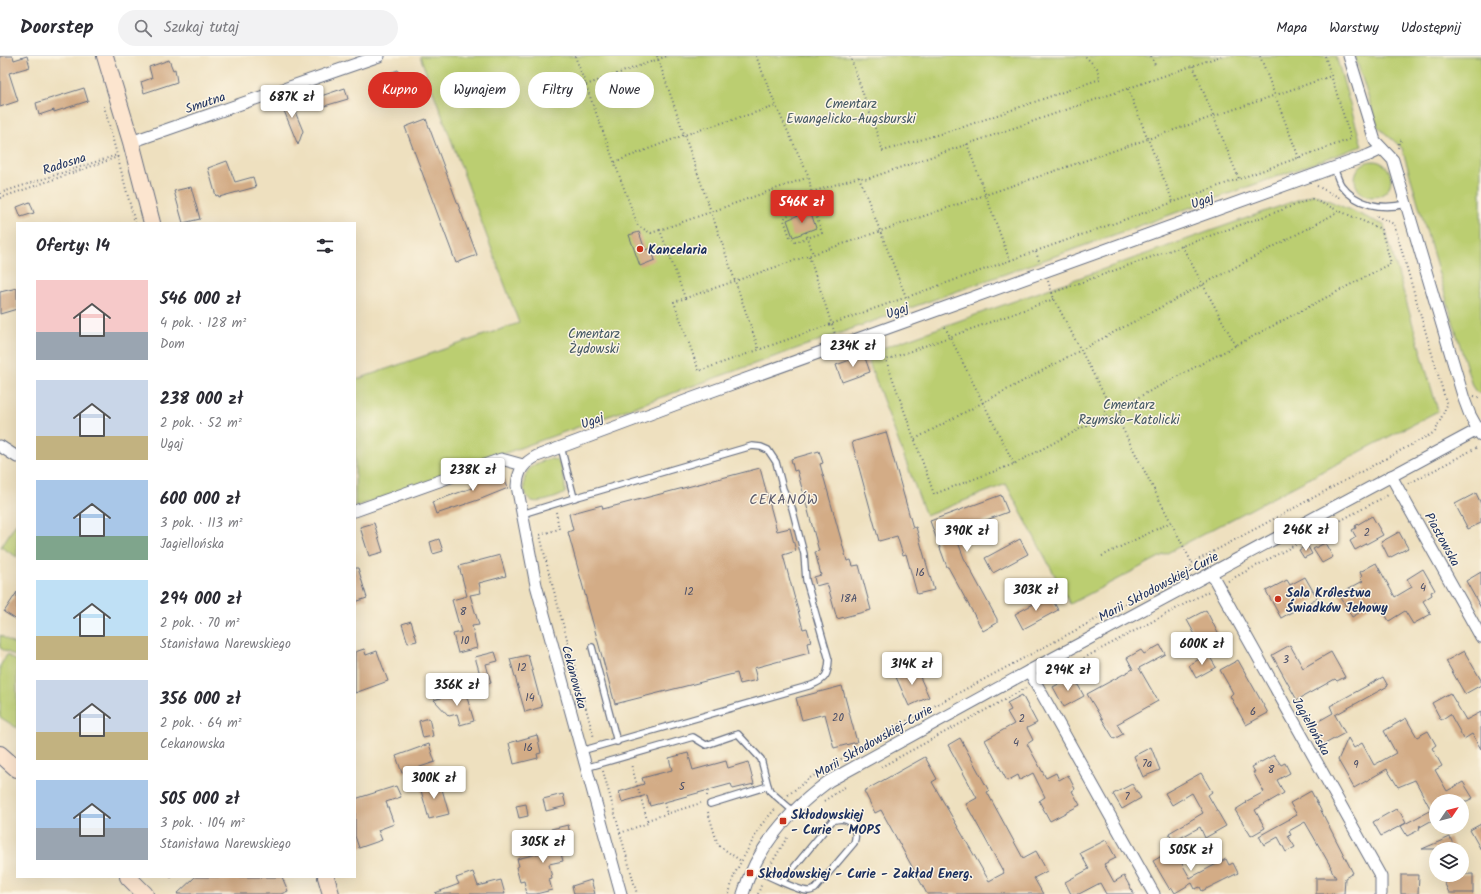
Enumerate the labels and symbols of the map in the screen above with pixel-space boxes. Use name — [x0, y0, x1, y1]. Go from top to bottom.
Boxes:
pin: 687K zł — [255, 85, 329, 119]
street label: Smutna — [182, 87, 229, 120]
park label: Cmentarz Ewangelicko-Augsburski — [786, 94, 917, 130]
street label: Radosna — [40, 148, 89, 181]
street label: Ugaj — [1188, 187, 1218, 215]
pin: 546K zł — [765, 190, 839, 224]
place label: Kancelaria — [648, 240, 708, 261]
marker: Kancelaria — [635, 244, 645, 254]
street label: Ugaj — [883, 297, 913, 325]
park label: Cmentarz Żydowski — [568, 324, 620, 360]
pin: 234K zł — [816, 334, 890, 368]
park label: Cmentarz Rzymsko–Katolicki — [1078, 395, 1180, 431]
street label: Ugaj — [578, 407, 608, 435]
pin: 238K zł — [436, 458, 510, 492]
district label: CEKANÓW — [749, 489, 819, 511]
street label: Piastowska — [1418, 509, 1465, 571]
pin: 246K zł — [1269, 518, 1343, 552]
pin: 390K zł — [930, 519, 1004, 553]
house number: 2 — [1364, 524, 1370, 542]
street label: Marii Skłodowskiej-Curie — [1095, 547, 1223, 628]
house number: 16 — [915, 564, 925, 582]
pin: 303K zł — [999, 578, 1073, 612]
house number: 4 — [1420, 579, 1426, 597]
house number: 12 — [684, 583, 694, 601]
place label: Sala Królestwa Świadków Jehowy — [1286, 583, 1388, 619]
house number: 18A — [841, 590, 858, 608]
marker: Sala Królestwa Świadków Jehowy — [1273, 594, 1283, 604]
house number: 8 — [460, 603, 467, 621]
house number: 10 — [461, 632, 470, 650]
pin: 600K zł — [1165, 632, 1239, 666]
street label: Cekanowska — [555, 643, 592, 712]
house number: 3 — [1283, 651, 1289, 669]
pin: 314K zł — [875, 652, 949, 686]
pin: 294K zł — [1031, 658, 1105, 692]
house number: 12 — [517, 659, 527, 677]
pin: 356K zł — [420, 673, 494, 707]
house number: 14 — [525, 689, 535, 707]
street label: Jagiellońska — [1286, 694, 1335, 760]
street label: Marii Skłodowskiej-Curie — [811, 700, 937, 785]
house number: 6 — [1250, 703, 1256, 721]
house number: 20 — [832, 709, 844, 727]
house number: 2 — [1019, 710, 1025, 728]
house number: 4 — [1013, 734, 1019, 752]
house number: 16 — [523, 739, 533, 757]
house number: 7a — [1142, 755, 1152, 773]
house number: 9 — [1353, 756, 1359, 774]
house number: 8 — [1268, 761, 1275, 779]
pin: 300K zł — [397, 766, 471, 800]
house number: 5 — [679, 778, 686, 796]
house number: 7 — [1124, 788, 1130, 806]
north arrow — [1429, 794, 1469, 834]
place label: Skłodowskiej - Curie - MOPS — [791, 805, 882, 841]
marker: Skłodowskiej - Curie - MOPS — [778, 816, 788, 826]
pin: 305K zł — [506, 830, 580, 864]
pin: 505K zł — [1154, 838, 1228, 872]
place label: Skłodowskiej - Curie - Zakład Energ. — [758, 864, 973, 885]
marker: Skłodowskiej - Curie - Zakład Energ. — [745, 868, 755, 878]

